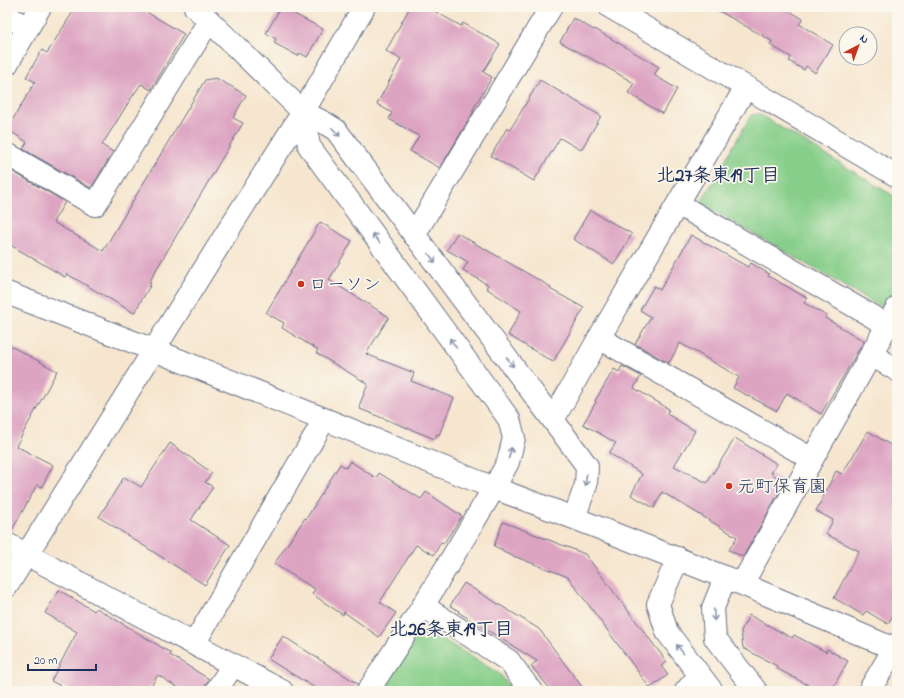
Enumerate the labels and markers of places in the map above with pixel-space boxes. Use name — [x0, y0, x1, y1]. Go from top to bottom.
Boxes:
place label: ローソン — [309, 273, 381, 299]
marker: ローソン — [296, 279, 306, 289]
place label: 元町保育園 — [737, 475, 827, 501]
marker: 元町保育園 — [724, 481, 734, 491]

